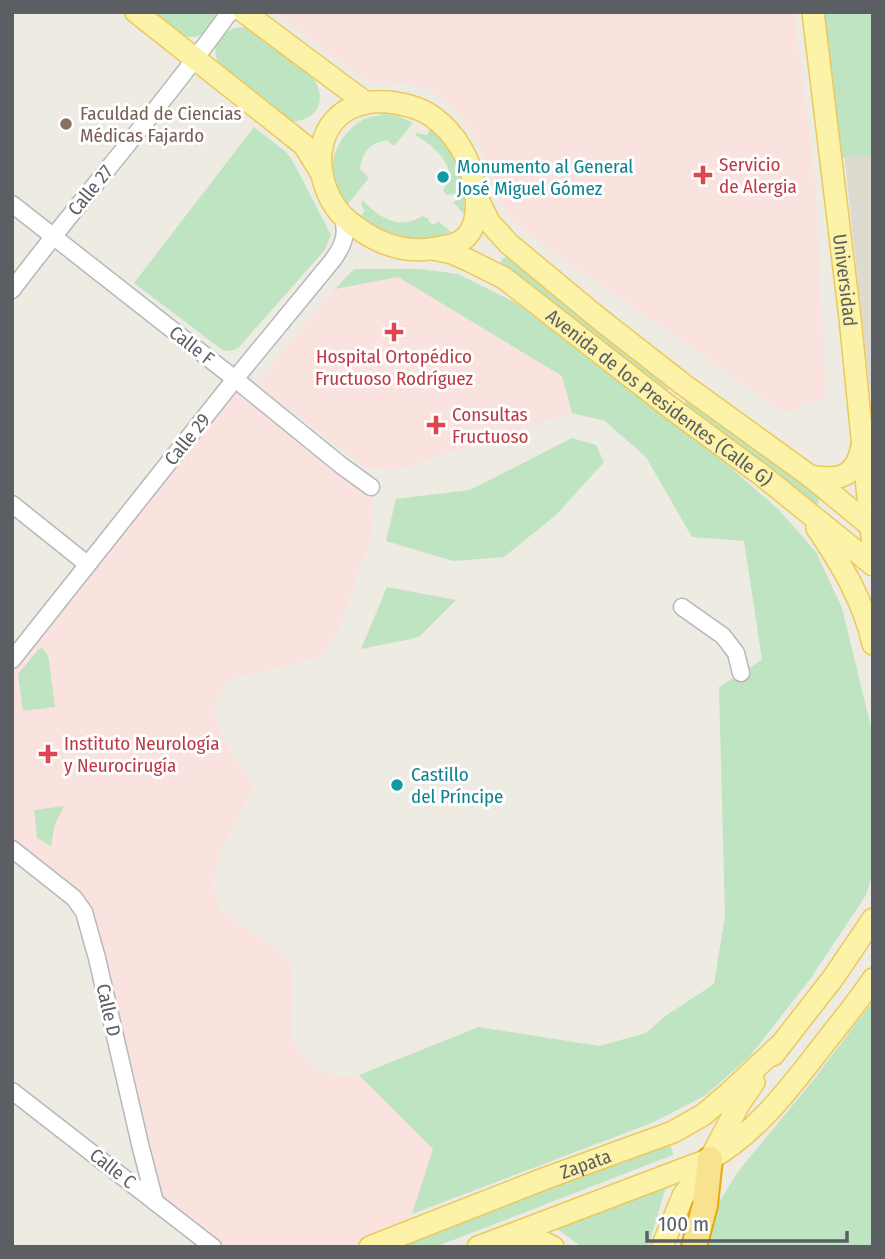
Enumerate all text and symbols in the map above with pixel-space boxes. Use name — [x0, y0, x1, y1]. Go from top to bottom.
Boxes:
place label: Faculdad de Ciencias Médicas Fajardo — [80, 102, 242, 147]
marker: Faculdad de Ciencias Médicas Fajardo — [58, 116, 74, 132]
place label: Servicio de Alergia — [719, 153, 797, 198]
place label: Monumento al General José Miguel Gómez — [457, 155, 633, 200]
street label: Calle 27 — [63, 160, 118, 220]
marker: Servicio de Alergia — [693, 165, 713, 185]
marker: Monumento al General José Miguel Gómez — [435, 169, 451, 185]
street label: Universidad — [828, 233, 862, 327]
street label: Avenida de los Presidentes (Calle G) — [541, 304, 777, 491]
street label: Calle F — [165, 321, 219, 370]
marker: Hospital Ortopédico Fructuoso Rodríguez — [384, 322, 404, 342]
place label: Hospital Ortopédico Fructuoso Rodríguez — [315, 345, 474, 390]
place label: Consultas Fructuoso — [452, 403, 529, 448]
street label: Calle 29 — [160, 409, 215, 470]
marker: Consultas Fructuoso — [426, 415, 446, 435]
place label: Instituto Neurología y Neurocirugía — [64, 732, 220, 777]
marker: Instituto Neurología y Neurocirugía — [38, 744, 58, 764]
place label: Castillo del Príncipe — [411, 763, 503, 808]
marker: Castillo del Príncipe — [389, 777, 405, 793]
street label: Calle D — [91, 981, 126, 1039]
street label: Calle C — [85, 1143, 141, 1194]
street label: Zapata — [557, 1144, 614, 1184]
scale bar — [647, 1200, 846, 1244]
text: 100 m — [658, 1211, 709, 1237]

